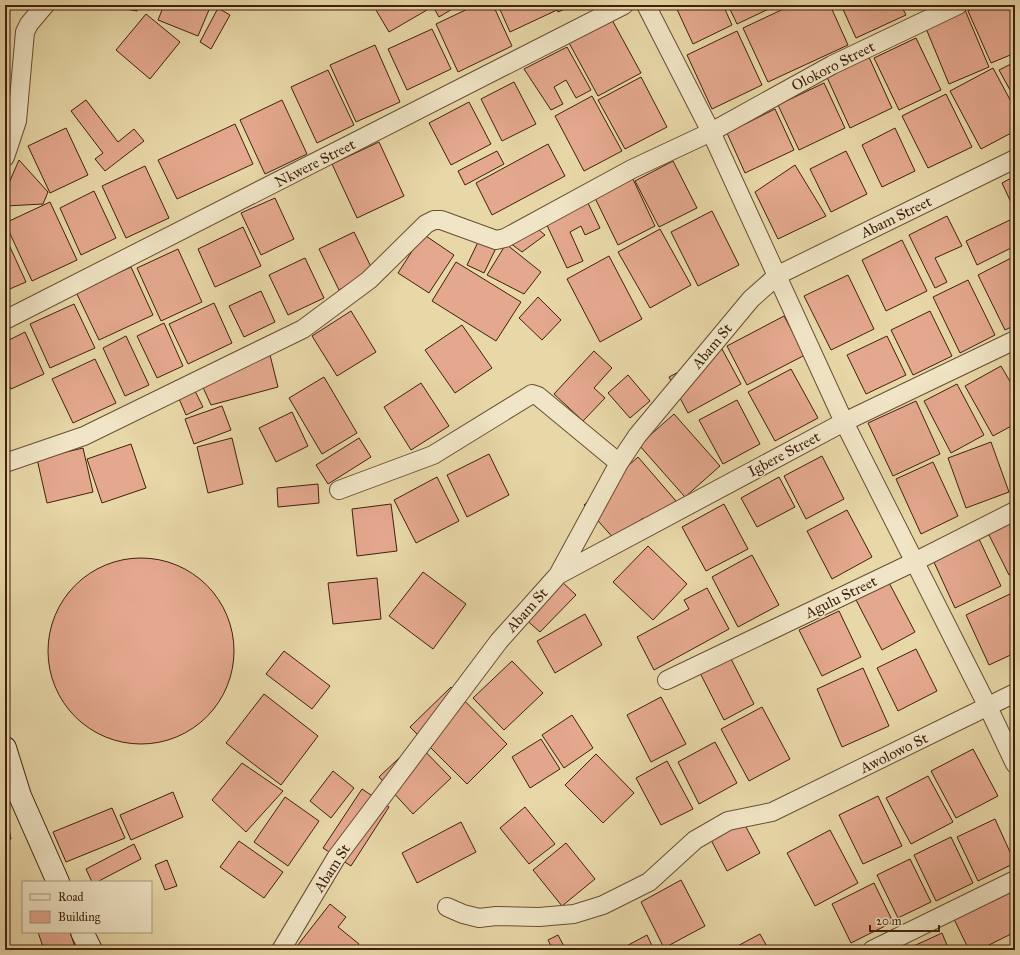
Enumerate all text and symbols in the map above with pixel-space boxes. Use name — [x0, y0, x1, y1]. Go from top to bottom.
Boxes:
street label: Olokoro Street — [788, 37, 878, 95]
street label: Nkwere Street — [272, 135, 359, 191]
street label: Abam Street — [857, 192, 935, 242]
street label: Abam St — [687, 319, 737, 373]
street label: Igbere Street — [745, 427, 824, 481]
street label: Agulu Street — [801, 572, 880, 623]
street label: Abam St — [502, 584, 552, 637]
street label: Awolowo St — [856, 729, 931, 778]
street label: Abam St — [309, 840, 354, 896]
legend — [22, 881, 152, 933]
text: Road — [58, 890, 84, 904]
scale bar — [870, 907, 939, 933]
text: Building — [58, 910, 101, 925]
text: 20 m — [876, 914, 902, 928]

